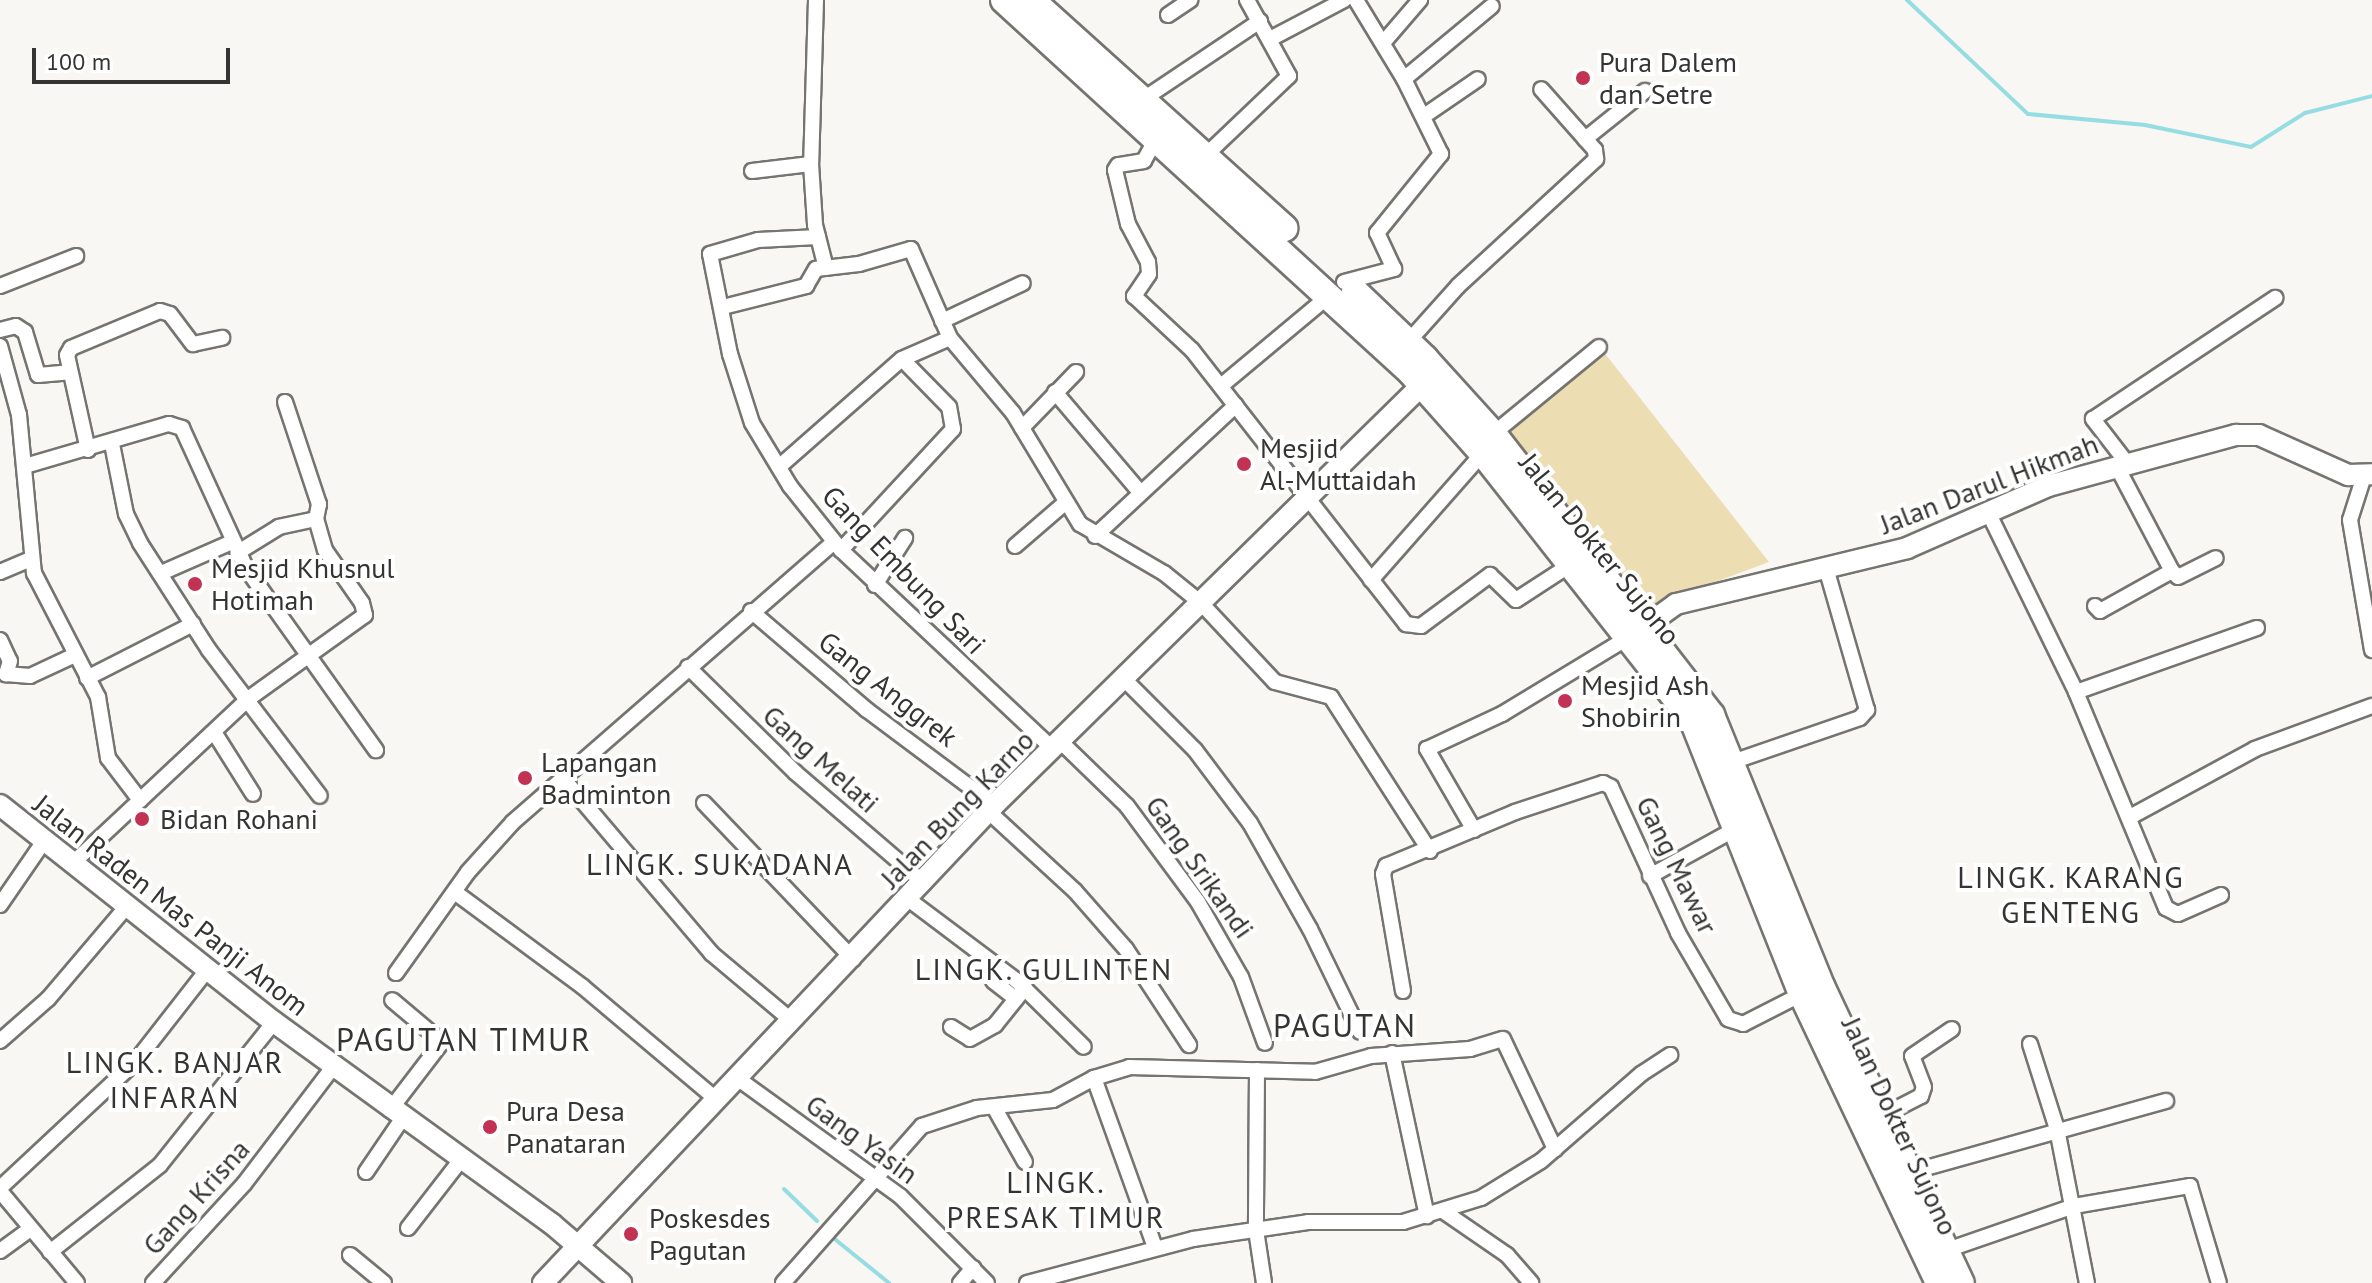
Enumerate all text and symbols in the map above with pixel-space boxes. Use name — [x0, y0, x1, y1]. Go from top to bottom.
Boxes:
scale bar — [36, 32, 234, 82]
place label: Pura Dalem dan Setre — [1599, 45, 1737, 111]
text: 100 m — [46, 46, 111, 77]
marker: Pura Dalem dan Setre — [1574, 69, 1592, 87]
street label: Jalan Darul Hikmah — [1875, 427, 2103, 541]
place label: Mesjid Al-Muttaidah — [1260, 431, 1417, 497]
street label: Jalan Dokter Sujono — [1512, 446, 1688, 652]
marker: Mesjid Al-Muttaidah — [1235, 455, 1253, 473]
street label: Gang Embung Sari — [815, 479, 993, 661]
place label: Mesjid Khusnul Hotimah — [211, 551, 395, 617]
marker: Mesjid Khusnul Hotimah — [186, 575, 204, 593]
street label: Gang Anggrek — [812, 624, 964, 754]
place label: Mesjid Ash Shobirin — [1581, 668, 1710, 734]
marker: Mesjid Ash Shobirin — [1556, 692, 1574, 710]
street label: Gang Melati — [756, 698, 886, 820]
street label: Jalan Bung Karno — [873, 723, 1041, 895]
place label: Lapangan Badminton — [541, 745, 671, 811]
marker: Lapangan Badminton — [516, 769, 534, 787]
street label: Jalan Raden Mas Panji Anom — [27, 787, 315, 1023]
street label: Gang Srikandi — [1139, 789, 1261, 945]
street label: Gang Mawar — [1629, 791, 1725, 939]
place label: Bidan Rohani — [160, 802, 318, 836]
marker: Bidan Rohani — [131, 808, 153, 830]
district label: LINGK. SUKADANA — [585, 846, 855, 882]
district label: LINGK. KARANG GENTENG — [1956, 859, 2186, 930]
district label: LINGK. GULINTEN — [914, 951, 1174, 987]
district label: PAGUTAN — [1273, 1006, 1417, 1044]
street label: Jalan Dokter Sujono — [1835, 1012, 1965, 1240]
district label: PAGUTAN TIMUR — [336, 1020, 592, 1058]
district label: LINGK. BANJAR INFARAN — [65, 1044, 285, 1114]
street label: Gang Yasin — [799, 1087, 925, 1191]
place label: Pura Desa Panataran — [506, 1094, 626, 1160]
marker: Pura Desa Panataran — [481, 1118, 499, 1136]
street label: Gang Krisna — [136, 1133, 256, 1261]
district label: LINGK. PRESAK TIMUR — [945, 1164, 1167, 1234]
place label: Poskesdes Pagutan — [649, 1201, 771, 1267]
marker: Poskesdes Pagutan — [620, 1223, 642, 1245]

